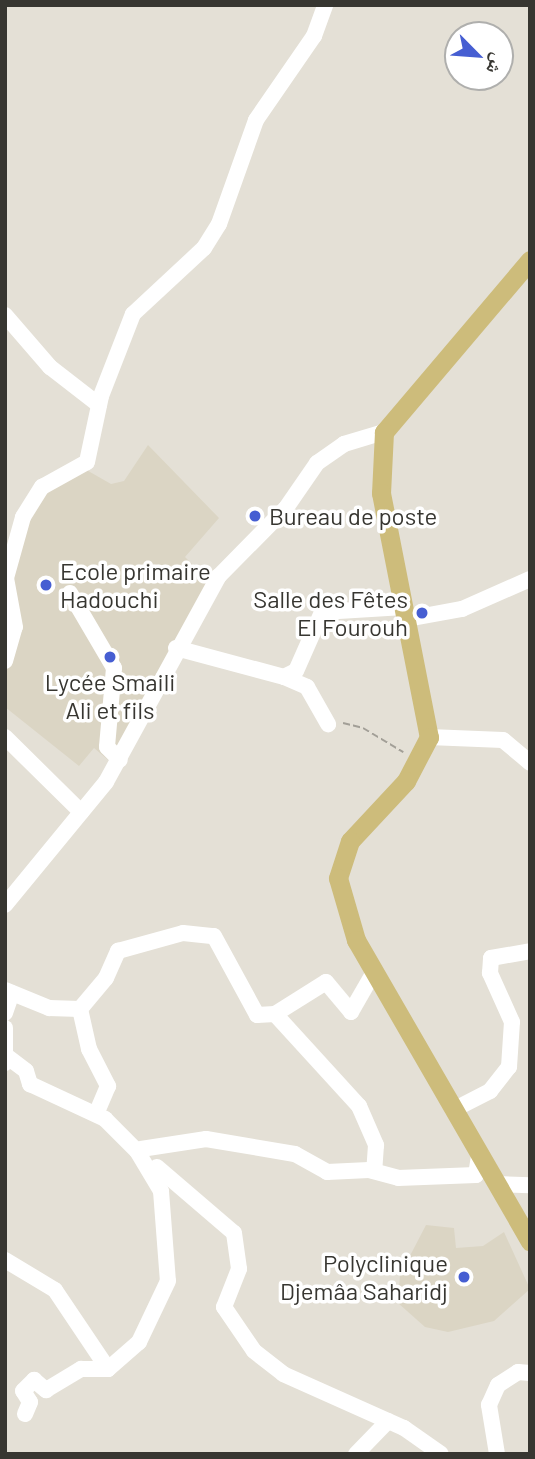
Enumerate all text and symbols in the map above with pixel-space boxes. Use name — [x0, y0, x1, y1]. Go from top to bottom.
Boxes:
north arrow — [444, 21, 514, 91]
text: ش — [482, 50, 511, 78]
place label: Bureau de poste — [269, 502, 437, 530]
marker: Bureau de poste — [247, 508, 263, 524]
place label: Ecole primaire Hadouchi — [60, 557, 211, 613]
marker: Ecole primaire Hadouchi — [38, 577, 54, 593]
place label: Salle des Fêtes El Fourouh — [253, 585, 408, 641]
marker: Salle des Fêtes El Fourouh — [414, 605, 430, 621]
marker: Lycée Smaili Ali et fils — [102, 649, 118, 665]
place label: Lycée Smaili Ali et fils — [45, 668, 175, 724]
place label: Polyclinique Djemâa Saharidj — [280, 1249, 448, 1305]
marker: Polyclinique Djemâa Saharidj — [454, 1267, 474, 1287]

